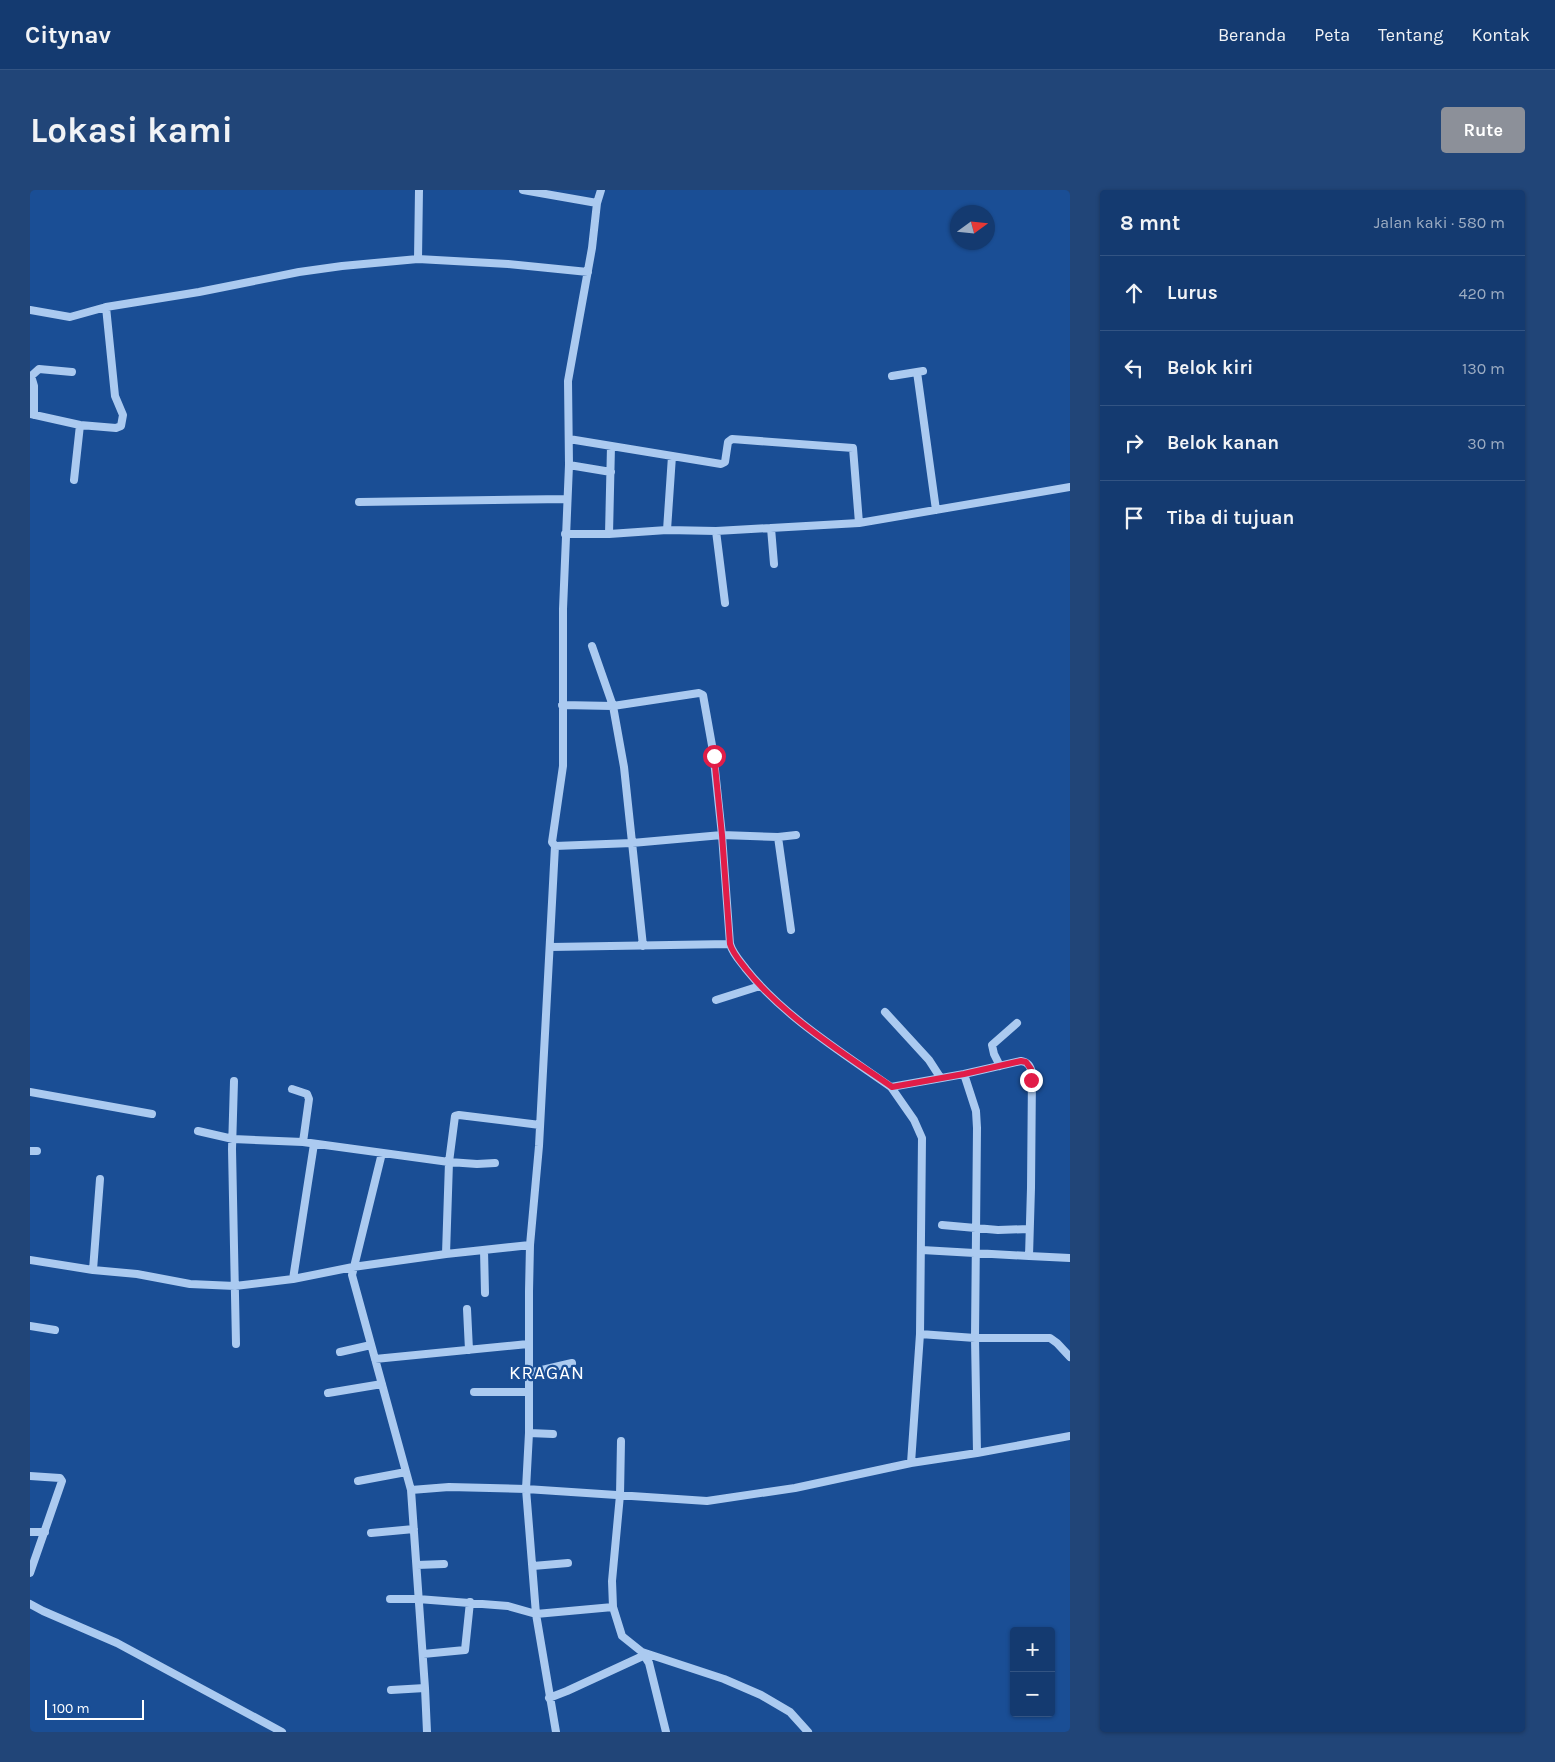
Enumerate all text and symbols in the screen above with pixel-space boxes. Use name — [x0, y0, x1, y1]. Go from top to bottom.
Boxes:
text: Citynav — [25, 21, 111, 49]
text: Beranda — [1218, 24, 1286, 46]
text: Peta — [1314, 24, 1350, 46]
text: Tentang — [1378, 24, 1444, 46]
text: Kontak — [1472, 24, 1530, 46]
button: Rute — [1441, 107, 1525, 153]
text: Lokasi kami — [30, 110, 233, 151]
north arrow — [950, 205, 995, 250]
text: 8 mnt — [1120, 211, 1180, 235]
text: Jalan kaki · 580 m — [1374, 213, 1505, 232]
icon: ahead — [1120, 279, 1148, 307]
text: Lurus — [1167, 282, 1218, 304]
text: 420 m — [1459, 284, 1505, 303]
icon: left — [1120, 354, 1148, 382]
text: Belok kiri — [1167, 357, 1253, 379]
text: 130 m — [1462, 359, 1505, 378]
icon: right — [1120, 429, 1148, 457]
text: Belok kanan — [1167, 432, 1279, 454]
text: 30 m — [1467, 434, 1505, 453]
icon: arrive — [1120, 504, 1148, 532]
text: Tiba di tujuan — [1167, 507, 1294, 529]
route start — [703, 745, 726, 768]
route end — [1020, 1069, 1043, 1092]
district label: KRAGAN — [509, 1362, 585, 1384]
map controls — [1010, 1627, 1055, 1717]
button: + — [1010, 1627, 1055, 1672]
button: − — [1010, 1672, 1055, 1717]
scale bar — [45, 1697, 144, 1720]
text: 100 m — [52, 1700, 90, 1717]

